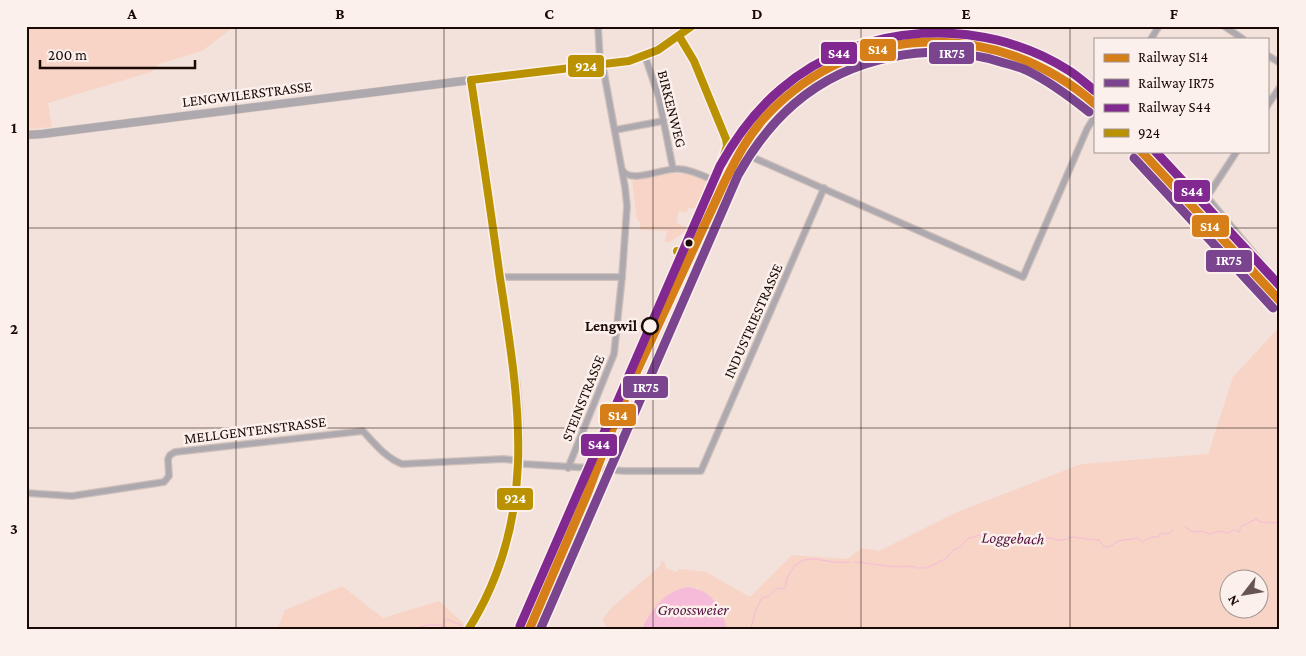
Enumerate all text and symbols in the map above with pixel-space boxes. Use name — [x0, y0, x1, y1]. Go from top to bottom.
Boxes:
text: A — [126, 5, 137, 22]
text: B — [335, 5, 345, 22]
text: C — [544, 5, 554, 22]
text: D — [751, 5, 763, 22]
text: E — [961, 5, 971, 22]
text: F — [1170, 5, 1179, 22]
scale bar — [40, 38, 195, 70]
line badge: S14 — [859, 38, 897, 62]
legend — [1094, 38, 1268, 152]
line badge: S44 — [820, 41, 858, 65]
text: S14 — [868, 41, 888, 57]
line badge: IR75 — [928, 41, 975, 65]
text: S44 — [828, 45, 851, 61]
text: IR75 — [939, 45, 965, 61]
text: 200 m — [48, 47, 87, 63]
text: Railway S14 — [1138, 49, 1208, 66]
line badge: 924 — [567, 54, 605, 78]
text: 924 — [575, 58, 598, 74]
street label: BIRKENWEG — [655, 69, 689, 149]
text: Railway IR75 — [1138, 75, 1215, 92]
street label: LENGWILERSTRASSE — [181, 78, 313, 110]
text: Railway S44 — [1138, 99, 1211, 116]
text: 1 — [11, 119, 17, 136]
text: 924 — [1138, 125, 1160, 141]
line badge: S44 — [1173, 179, 1211, 203]
text: S44 — [1181, 183, 1204, 199]
line badge: S14 — [1191, 214, 1230, 238]
text: S14 — [1200, 218, 1220, 234]
unlabelled marker — [684, 238, 694, 248]
line badge: IR75 — [1205, 249, 1253, 273]
text: IR75 — [1216, 252, 1242, 268]
street label: INDUSTRIESTRASSE — [721, 261, 785, 381]
marker: Lengwil — [641, 317, 659, 335]
place label: Lengwil — [585, 318, 638, 334]
text: 2 — [10, 320, 18, 337]
street label: STEINSTRASSE — [558, 353, 608, 443]
line badge: IR75 — [622, 375, 669, 399]
text: IR75 — [633, 379, 659, 395]
line badge: S14 — [599, 403, 637, 427]
text: S14 — [608, 407, 628, 423]
street label: MELLGENTENSTRASSE — [183, 413, 327, 447]
line badge: S44 — [580, 433, 618, 457]
text: S44 — [588, 436, 611, 452]
line badge: 924 — [496, 487, 534, 511]
text: 924 — [504, 490, 527, 506]
text: 3 — [10, 520, 18, 537]
water label: Loggebach — [981, 528, 1045, 549]
north arrow — [1218, 568, 1268, 618]
text: N — [1223, 592, 1242, 609]
water label: Groossweier — [657, 601, 729, 618]

